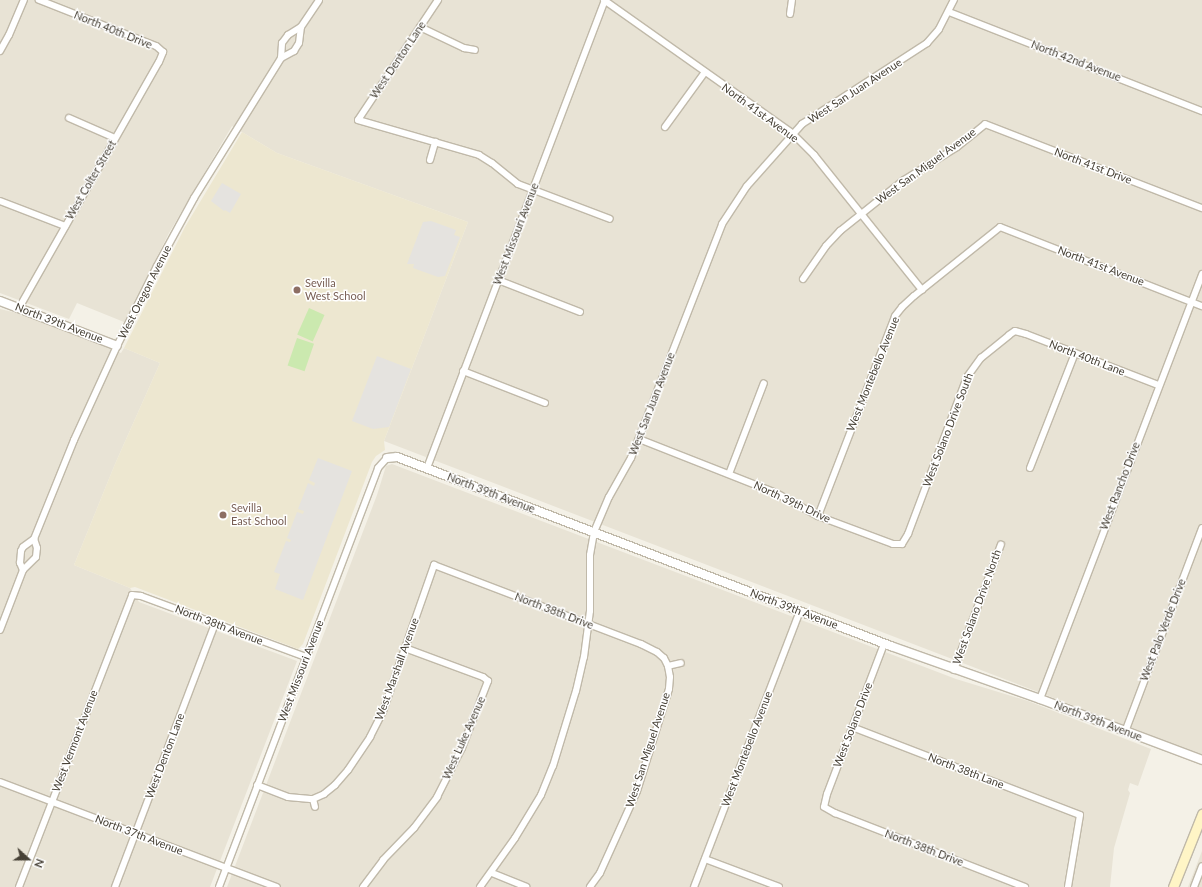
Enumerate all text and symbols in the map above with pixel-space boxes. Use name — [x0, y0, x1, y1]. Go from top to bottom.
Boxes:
street label: North 40th Drive — [72, 8, 154, 52]
street label: West Denton Lane — [367, 19, 429, 101]
street label: North 42nd Avenue — [1029, 38, 1123, 84]
street label: West San Juan Avenue — [805, 56, 905, 126]
street label: North 41st Avenue — [719, 81, 801, 145]
street label: West San Miguel Avenue — [873, 125, 979, 207]
street label: West Colter Street — [63, 138, 119, 222]
street label: North 41st Drive — [1052, 145, 1134, 187]
street label: West Missouri Avenue — [490, 181, 542, 287]
street label: West Oregon Avenue — [116, 243, 174, 341]
street label: North 41st Avenue — [1056, 243, 1146, 289]
place label: Sevilla West School — [305, 277, 365, 303]
marker: Sevilla West School — [292, 285, 302, 295]
street label: North 39th Avenue — [13, 300, 105, 346]
street label: West Montebello Avenue — [844, 315, 902, 433]
street label: North 40th Lane — [1047, 337, 1127, 379]
street label: West San Juan Avenue — [626, 350, 678, 458]
street label: West Solano Drive South — [920, 371, 976, 489]
street label: West Rancho Drive — [1097, 440, 1143, 532]
street label: North 39th Avenue — [445, 470, 537, 516]
street label: North 39th Drive — [751, 478, 833, 526]
place label: Sevilla East School — [231, 502, 287, 528]
marker: Sevilla East School — [218, 510, 228, 520]
street label: West Solano Drive North — [950, 548, 1004, 666]
street label: West Palo Verde Drive — [1137, 577, 1189, 683]
street label: North 39th Avenue — [748, 586, 840, 632]
street label: North 38th Drive — [513, 590, 595, 632]
street label: North 38th Avenue — [173, 602, 265, 648]
street label: West Marshall Avenue — [372, 616, 422, 722]
street label: West Missouri Avenue — [275, 618, 327, 724]
street label: West Solano Drive — [831, 681, 875, 769]
street label: West Vermont Avenue — [49, 688, 101, 794]
street label: West Montebello Avenue — [719, 689, 775, 809]
street label: West San Miguel Avenue — [623, 691, 673, 809]
street label: West Luke Avenue — [440, 694, 488, 782]
street label: North 39th Avenue — [1052, 698, 1144, 744]
street label: West Denton Lane — [143, 711, 187, 801]
street label: North 38th Lane — [926, 750, 1006, 792]
street label: North 37th Avenue — [93, 812, 185, 858]
street label: North 38th Drive — [883, 827, 965, 869]
north arrow — [8, 839, 48, 879]
text: N — [32, 857, 47, 870]

